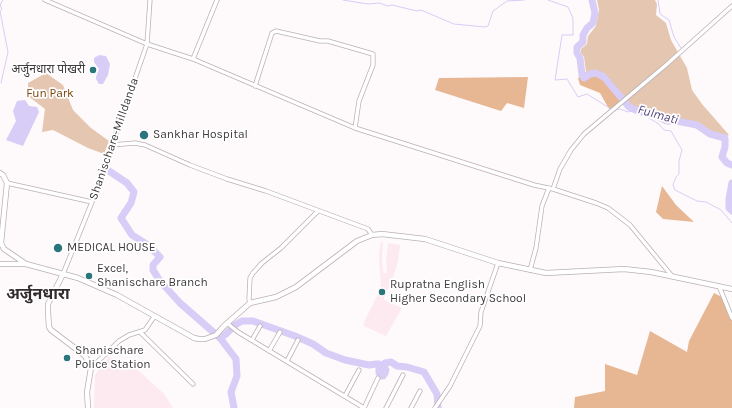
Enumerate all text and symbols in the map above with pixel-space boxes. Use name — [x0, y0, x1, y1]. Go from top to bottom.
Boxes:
place label: अर्जुनधारा पोखरी — [11, 63, 85, 77]
marker: अर्जुनधारा पोखरी — [88, 65, 98, 75]
street label: Shanischare-Milldanda — [86, 76, 142, 202]
park label: Fun Park — [26, 87, 74, 101]
water label: Fulmati — [636, 102, 680, 128]
place label: Sankhar Hospital — [153, 128, 248, 142]
marker: Sankhar Hospital — [138, 129, 150, 141]
place label: MEDICAL HOUSE — [67, 241, 155, 255]
marker: MEDICAL HOUSE — [52, 242, 64, 254]
place label: Excel, Shanischare Branch — [97, 262, 208, 290]
marker: Excel, Shanischare Branch — [84, 271, 94, 281]
place label: Rupratna English Higher Secondary School — [390, 278, 526, 306]
district label: अर्जुनधारा — [6, 284, 70, 304]
marker: Rupratna English Higher Secondary School — [377, 287, 387, 297]
place label: Shanischare Police Station — [75, 344, 151, 372]
marker: Shanischare Police Station — [62, 353, 72, 363]

